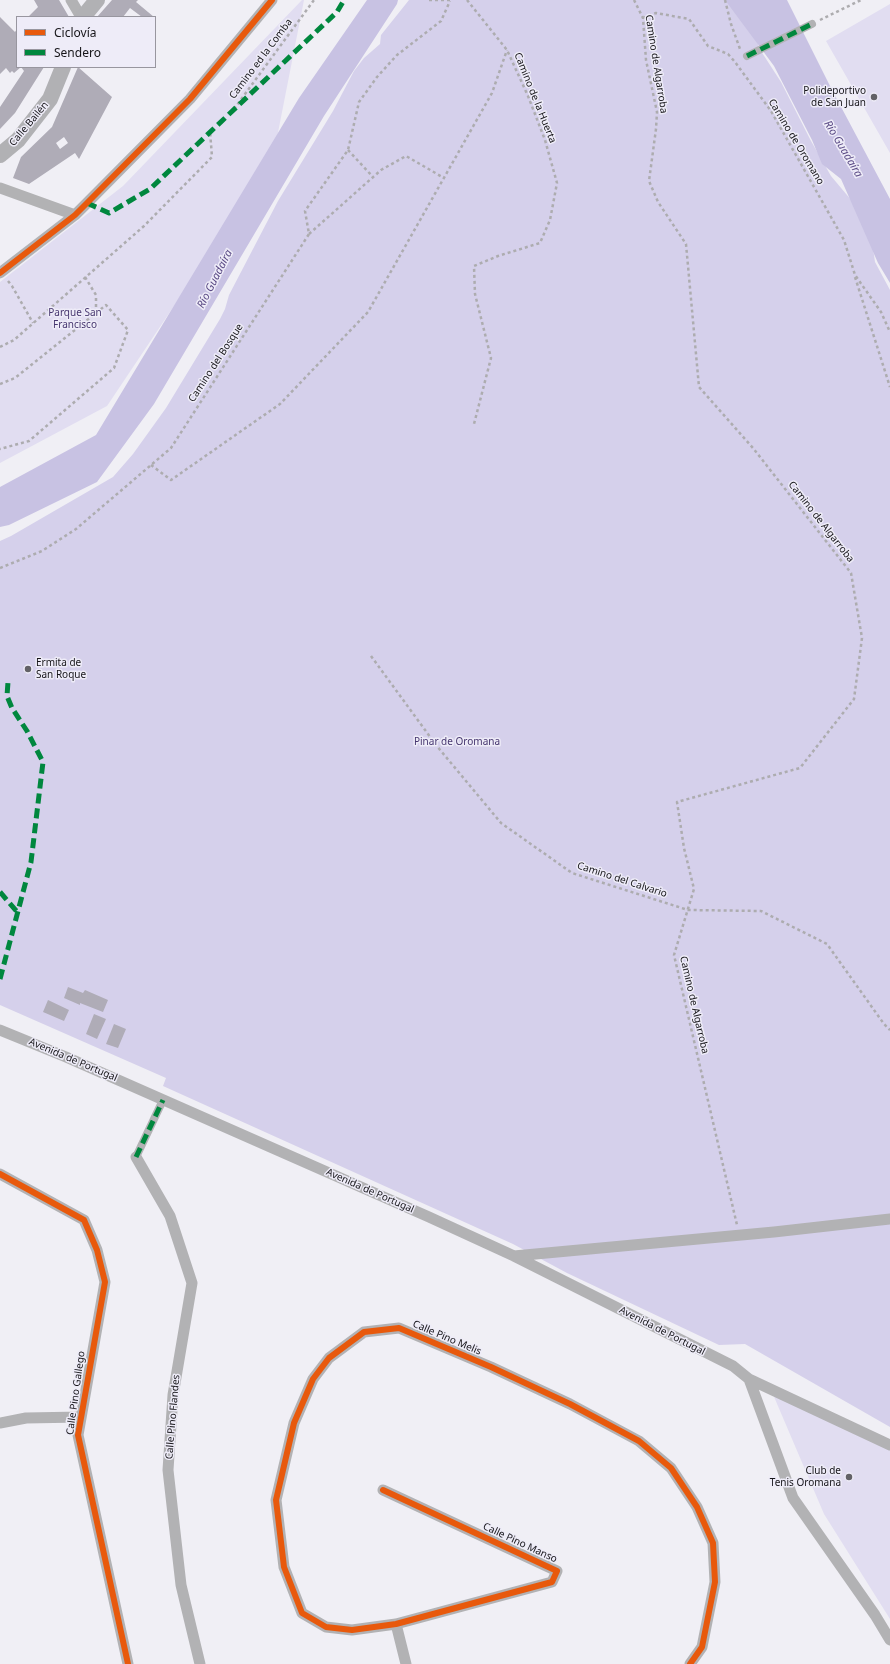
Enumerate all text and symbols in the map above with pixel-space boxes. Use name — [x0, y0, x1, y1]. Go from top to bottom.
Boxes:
street label: Camino de Algarroba — [642, 14, 670, 114]
legend — [16, 16, 156, 68]
street label: Camino ed la Comba — [227, 17, 295, 101]
text: Ciclovía — [54, 24, 96, 41]
text: Sendero — [54, 44, 101, 61]
street label: Camino de la Huerta — [511, 51, 559, 145]
place label: Polideportivo de San Juan — [803, 85, 866, 108]
marker: Polideportivo de San Juan — [869, 92, 879, 102]
street label: Camino de Oromano — [766, 97, 826, 187]
street label: Calle Bailén — [7, 99, 51, 149]
water label: Río Guadaíra — [821, 118, 865, 180]
water label: Río Guadaíra — [195, 247, 235, 311]
park label: Parque San Francisco — [48, 307, 102, 330]
street label: Camino del Bosque — [186, 322, 246, 404]
street label: Camino de Algarroba — [786, 479, 856, 565]
place label: Ermita de San Roque — [36, 657, 86, 680]
marker: Ermita de San Roque — [23, 664, 33, 674]
park label: Pinar de Oromana — [414, 736, 500, 748]
street label: Camino del Calvario — [576, 860, 668, 900]
street label: Camino de Algarroba — [677, 955, 711, 1055]
street label: Avenida de Portugal — [27, 1036, 119, 1084]
street label: Avenida de Portugal — [324, 1166, 416, 1216]
street label: Avenida de Portugal — [617, 1304, 707, 1358]
street label: Calle Pino Melis — [411, 1318, 483, 1358]
street label: Calle Pino Gallego — [64, 1350, 88, 1436]
street label: Calle Pino Flandes — [163, 1374, 183, 1460]
place label: Club de Tenis Oromana — [770, 1465, 841, 1488]
marker: Club de Tenis Oromana — [844, 1472, 854, 1482]
street label: Calle Pino Manso — [481, 1521, 559, 1565]

